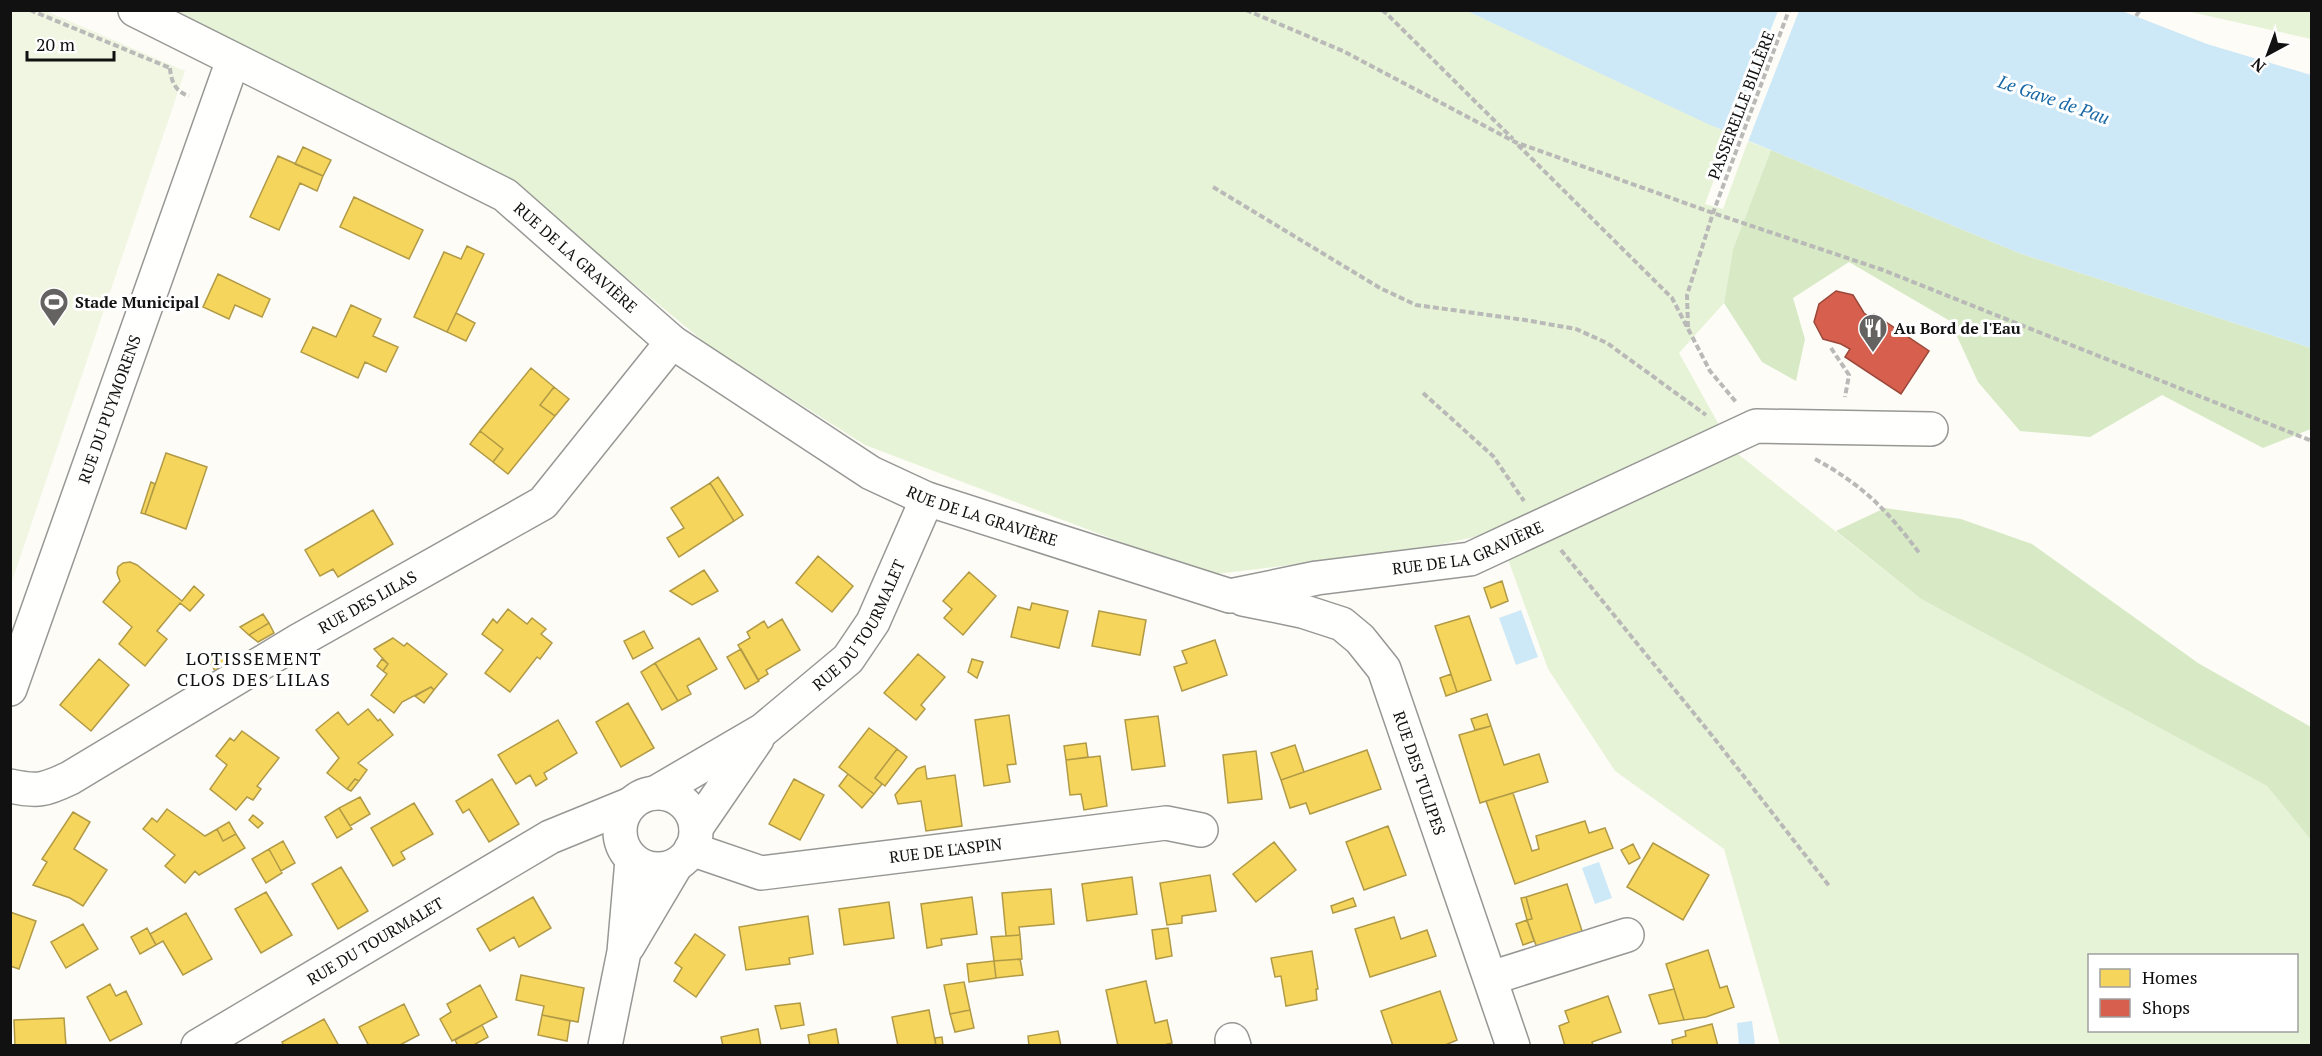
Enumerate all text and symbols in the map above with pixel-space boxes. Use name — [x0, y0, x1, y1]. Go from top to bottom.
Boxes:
scale bar — [27, 24, 114, 62]
north arrow — [2238, 24, 2298, 84]
street label: PASSERELLE BILLÈRE — [1702, 27, 1780, 183]
text: 20 m — [36, 32, 76, 56]
text: N — [2246, 53, 2270, 78]
water label: Le Gave de Pau — [1994, 68, 2113, 129]
street label: RUE DE LA GRAVIÈRE — [509, 197, 642, 318]
sports icon: Stade Municipal — [38, 286, 70, 328]
place label: Stade Municipal — [75, 291, 199, 313]
restaurant icon: Au Bord de l'Eau — [1857, 312, 1889, 354]
place label: Au Bord de l'Eau — [1894, 317, 2021, 339]
street label: RUE DU PUYMORENS — [73, 332, 146, 486]
street label: RUE DE LA GRAVIÈRE — [903, 480, 1061, 551]
street label: RUE DE LA GRAVIÈRE — [1391, 515, 1547, 580]
street label: RUE DU TOURMALET — [808, 556, 910, 695]
street label: RUE DES LILAS — [314, 565, 421, 638]
district label: LOTISSEMENT CLOS DES LILAS — [177, 646, 331, 691]
street label: RUE DES TULIPES — [1388, 708, 1451, 838]
street label: RUE DE L'ASPIN — [888, 832, 1004, 868]
street label: RUE DU TOURMALET — [303, 892, 448, 990]
legend — [2088, 954, 2298, 1032]
text: Homes — [2142, 965, 2197, 989]
text: Shops — [2142, 995, 2190, 1019]

